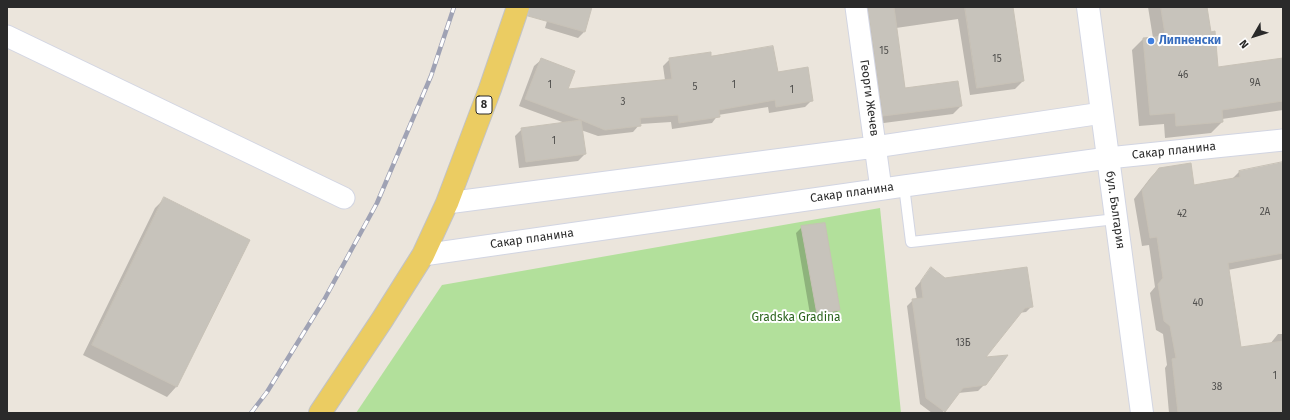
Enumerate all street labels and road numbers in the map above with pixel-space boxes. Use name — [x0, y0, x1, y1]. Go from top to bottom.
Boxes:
street label: Георги Жечев — [856, 59, 882, 137]
road number: 8 — [476, 96, 492, 114]
street label: Сакар планина — [1131, 139, 1217, 163]
street label: бул. България — [1102, 170, 1128, 250]
street label: Сакар планина — [809, 180, 895, 206]
street label: Сакар планина — [489, 226, 575, 252]

